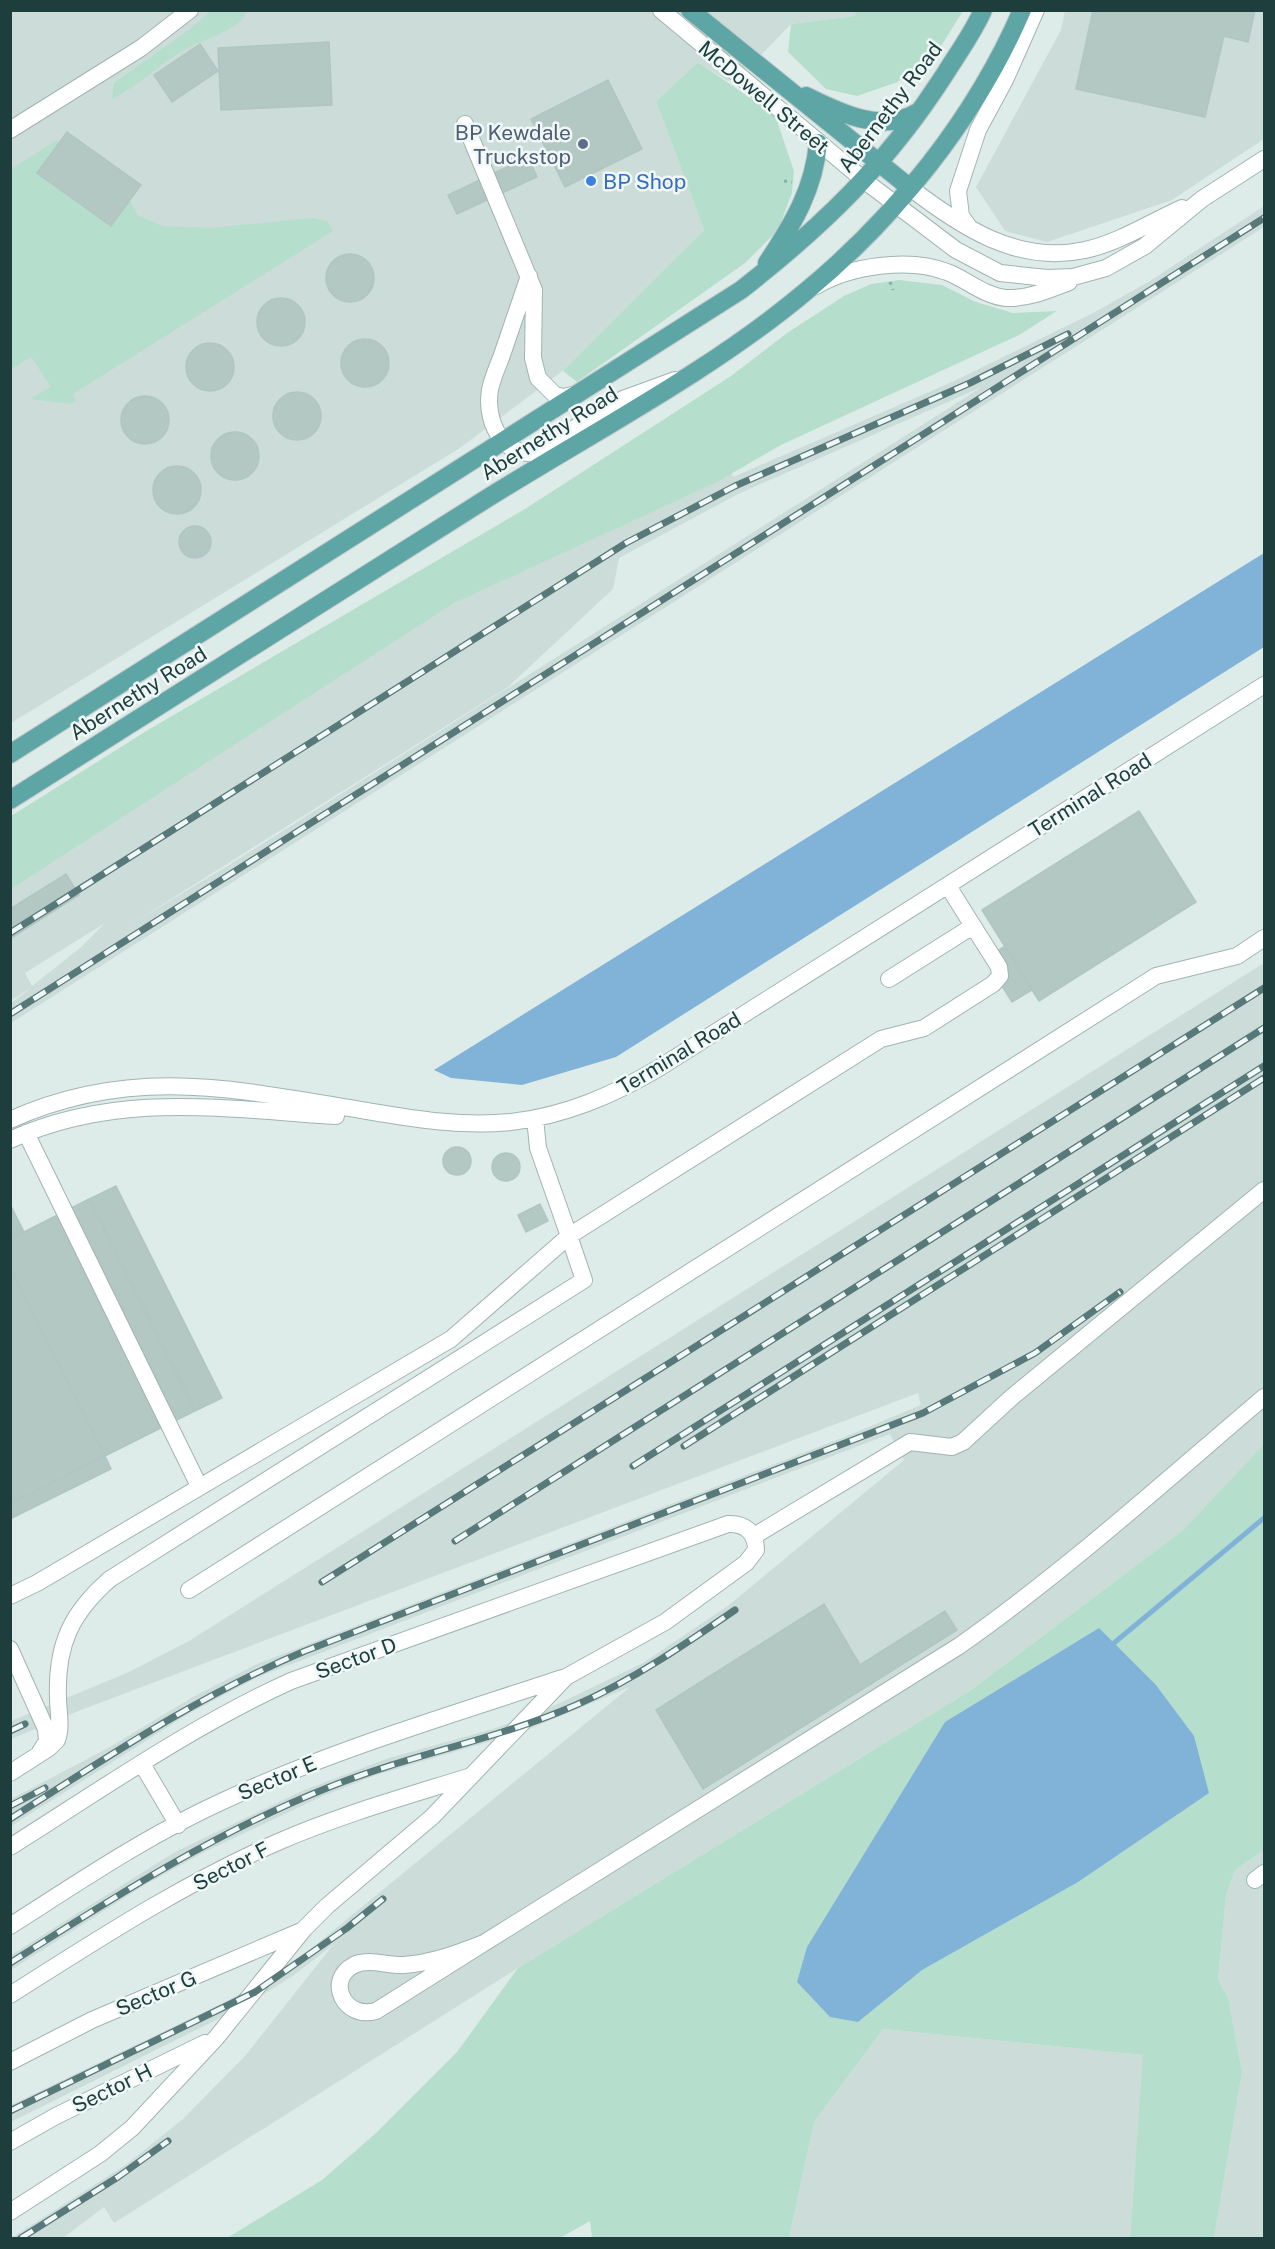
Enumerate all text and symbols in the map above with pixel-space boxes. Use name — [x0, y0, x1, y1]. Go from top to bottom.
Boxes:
street label: McDowell Street — [694, 35, 834, 159]
street label: Abernethy Road — [833, 37, 947, 177]
place label: BP Kewdale Truckstop — [455, 120, 571, 169]
marker: BP Kewdale Truckstop — [576, 137, 590, 151]
place label: BP Shop — [603, 169, 686, 194]
marker: BP Shop — [584, 174, 598, 188]
street label: Abernethy Road — [476, 381, 622, 485]
street label: Abernethy Road — [65, 641, 211, 745]
street label: Terminal Road — [1024, 747, 1156, 843]
street label: Terminal Road — [613, 1006, 745, 1100]
street label: Sector D — [312, 1632, 400, 1684]
street label: Sector E — [234, 1750, 320, 1806]
street label: Sector F — [189, 1836, 273, 1896]
street label: Sector G — [112, 1965, 200, 2021]
street label: Sector H — [68, 2058, 156, 2118]

